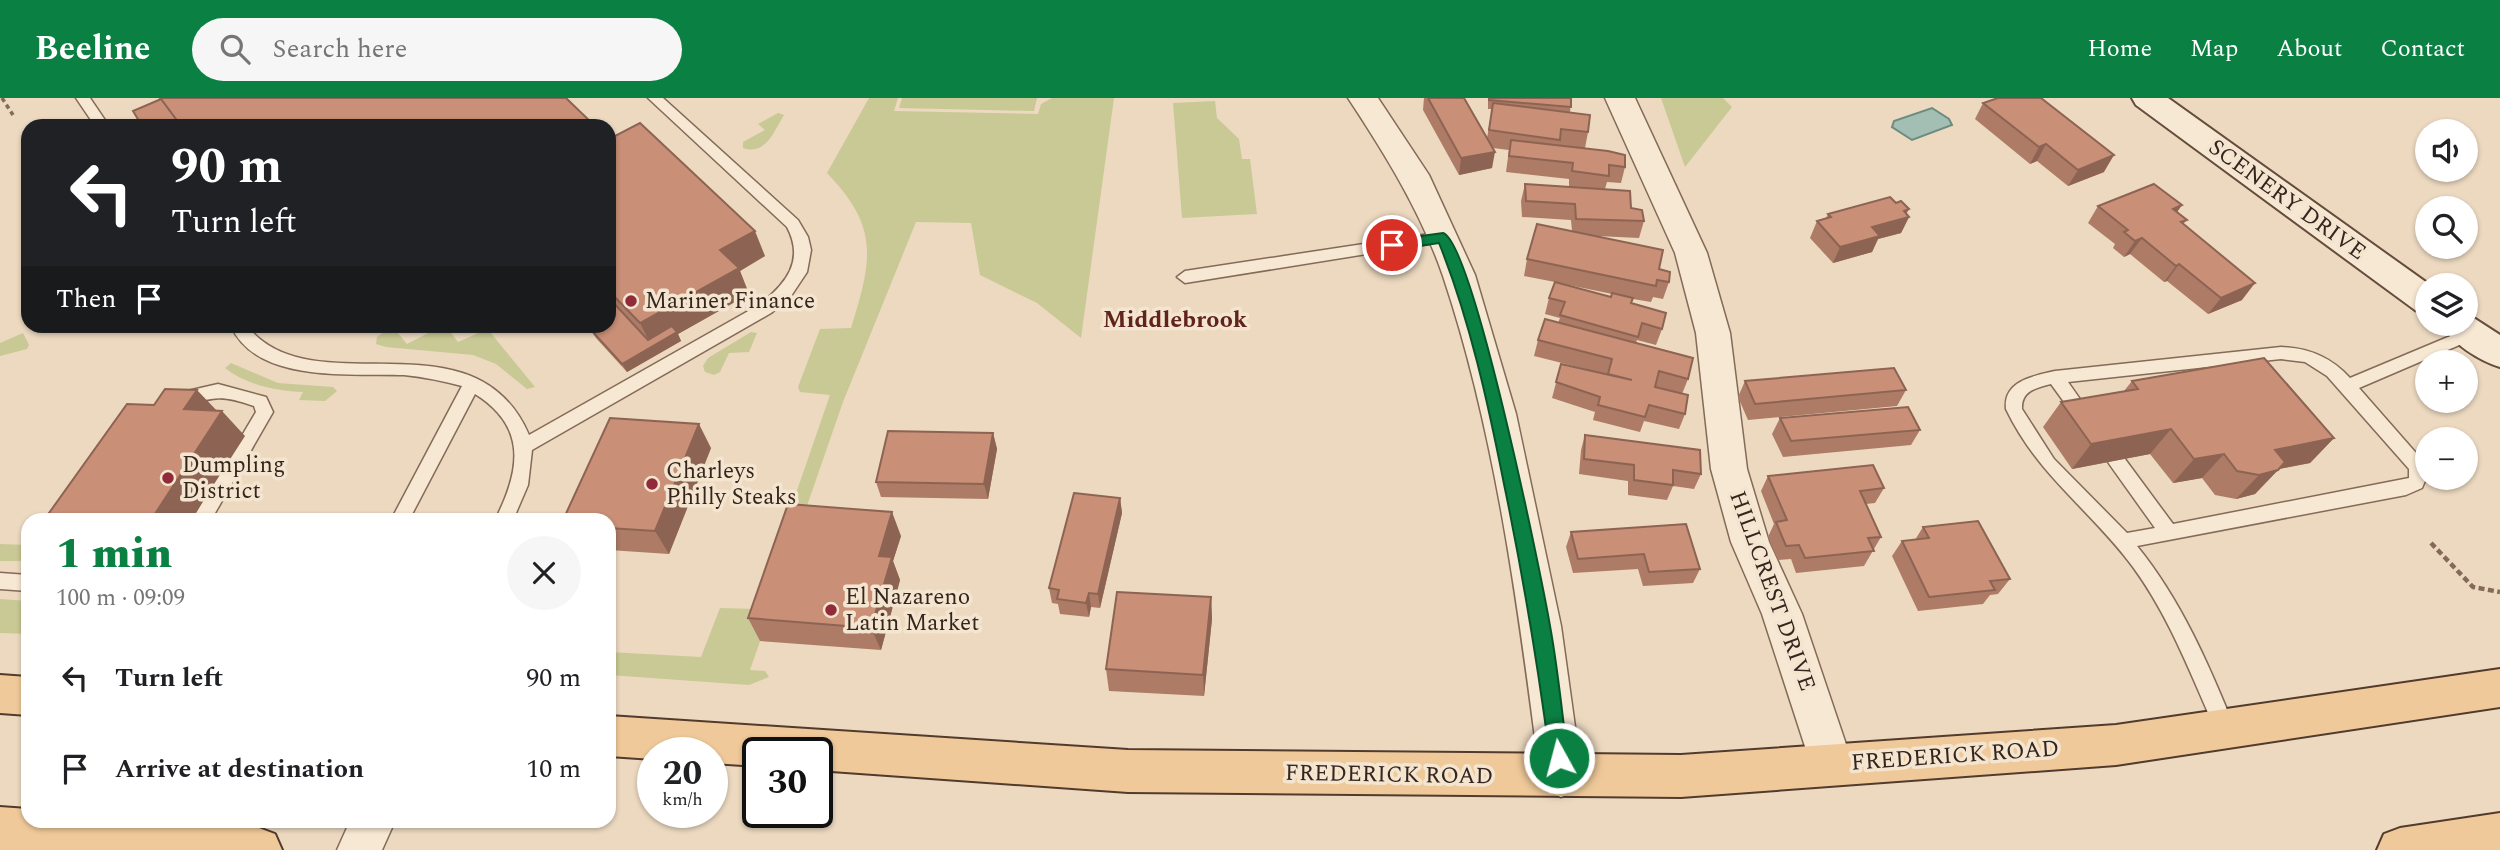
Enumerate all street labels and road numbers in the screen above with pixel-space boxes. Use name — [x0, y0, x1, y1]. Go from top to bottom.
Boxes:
street label: SCENERY DRIVE — [2201, 131, 2373, 269]
street label: HILLCREST DRIVE — [1720, 486, 1824, 696]
street label: FREDERICK ROAD — [1850, 731, 2060, 781]
street label: FREDERICK ROAD — [1284, 756, 1494, 794]

